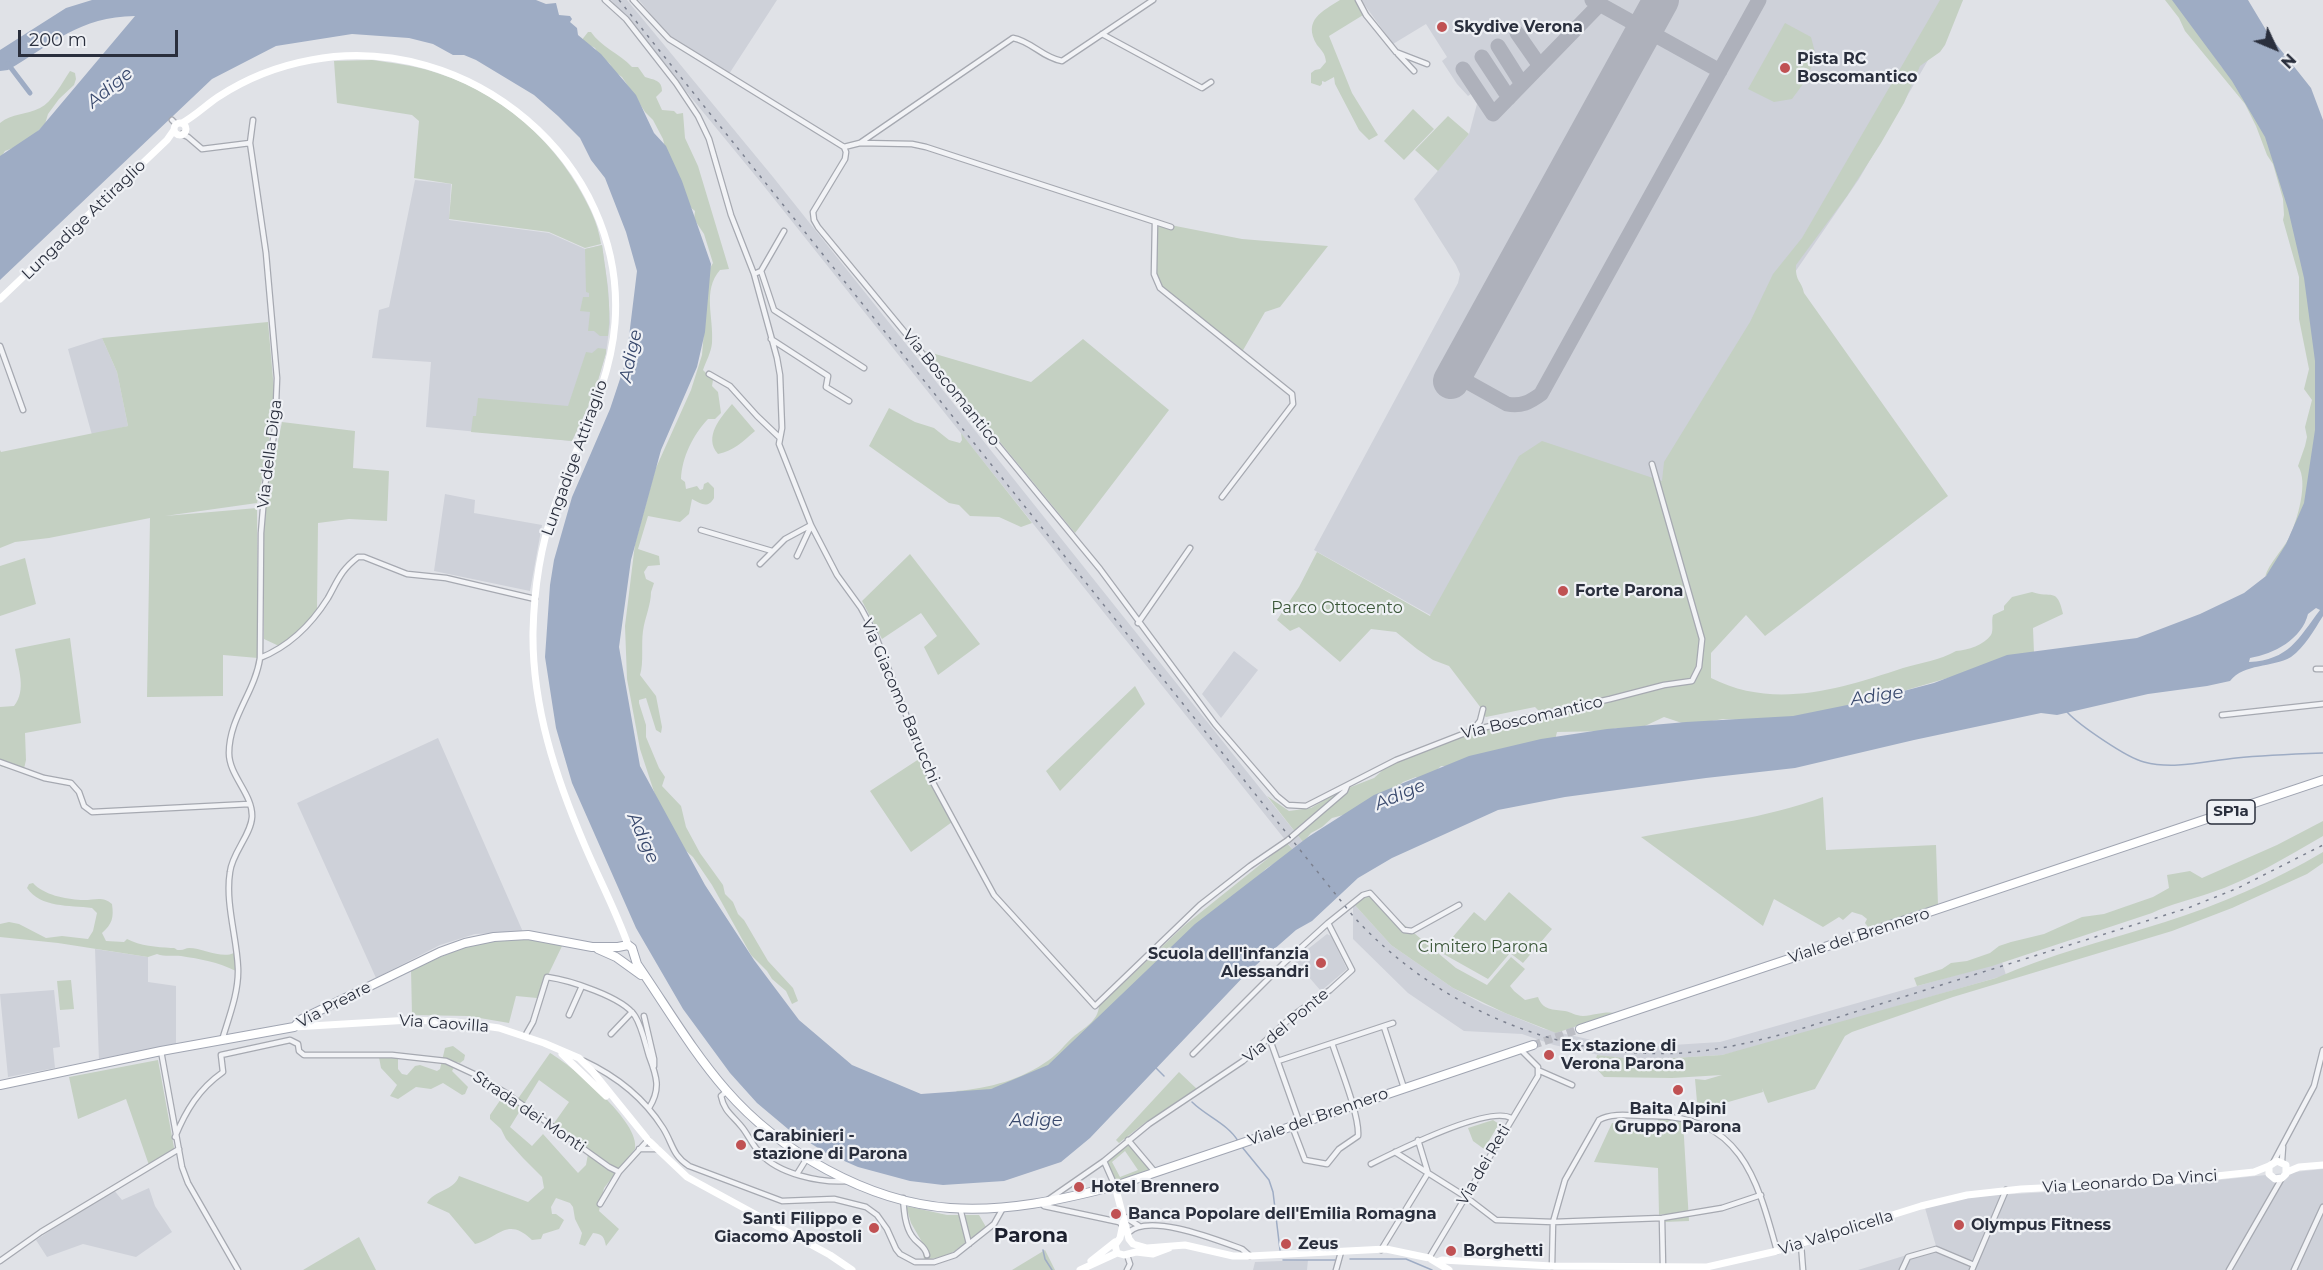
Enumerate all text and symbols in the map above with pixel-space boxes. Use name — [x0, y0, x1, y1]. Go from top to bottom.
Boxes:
place label: Skydive Verona — [1454, 17, 1583, 37]
scale bar — [21, 18, 182, 56]
north arrow — [2245, 18, 2305, 78]
marker: Skydive Verona — [1435, 20, 1449, 34]
text: 200 m — [29, 29, 87, 51]
place label: Pista RC Boscomantico — [1797, 49, 1917, 87]
text: N — [2277, 50, 2300, 72]
marker: Pista RC Boscomantico — [1778, 61, 1792, 75]
water label: Adige — [83, 63, 137, 113]
street label: Lungadige Attiraglio — [18, 156, 150, 284]
street label: Via Boscomantico — [898, 326, 1004, 450]
water label: Adige — [615, 328, 647, 384]
street label: Lungadige Attiraglio — [538, 377, 612, 539]
street label: Via della Diga — [254, 398, 286, 510]
place label: Forte Parona — [1575, 581, 1683, 601]
marker: Forte Parona — [1556, 584, 1570, 598]
park label: Parco Ottocento — [1271, 598, 1403, 618]
street label: Via Giacomo Barucchi — [857, 616, 943, 786]
water label: Adige — [1849, 682, 1905, 710]
street label: Via Boscomantico — [1459, 692, 1605, 744]
water label: Adige — [1371, 775, 1429, 815]
road number: SP1a — [2207, 800, 2255, 824]
water label: Adige — [622, 809, 664, 867]
street label: Viale del Brennero — [1786, 904, 1932, 968]
park label: Cimitero Parona — [1418, 937, 1548, 957]
place label: Scuola dell'infanzia Alessandri — [1148, 944, 1309, 982]
marker: Scuola dell'infanzia Alessandri — [1314, 956, 1328, 970]
street label: Via Preare — [294, 978, 374, 1032]
street label: Via del Ponte — [1239, 985, 1333, 1067]
street label: Via Caovilla — [398, 1011, 490, 1037]
place label: Ex stazione di Verona Parona — [1561, 1036, 1684, 1074]
marker: Ex stazione di Verona Parona — [1542, 1048, 1556, 1062]
street label: Strada dei Monti — [469, 1067, 589, 1157]
marker: Baita Alpini Gruppo Parona — [1671, 1083, 1685, 1097]
street label: Viale del Brennero — [1245, 1084, 1391, 1150]
place label: Baita Alpini Gruppo Parona — [1615, 1099, 1741, 1137]
water label: Adige — [1009, 1110, 1063, 1132]
street label: Via dei Reti — [1453, 1121, 1515, 1209]
place label: Carabinieri - stazione di Parona — [753, 1126, 908, 1164]
marker: Carabinieri - stazione di Parona — [734, 1138, 748, 1152]
street label: Via Leonardo Da Vinci — [2042, 1166, 2218, 1198]
place label: Hotel Brennero — [1091, 1177, 1219, 1197]
marker: Hotel Brennero — [1072, 1180, 1086, 1194]
place label: Banca Popolare dell'Emilia Romagna — [1128, 1204, 1437, 1224]
street label: Via Valpolicella — [1776, 1206, 1896, 1260]
marker: Banca Popolare dell'Emilia Romagna — [1109, 1207, 1123, 1221]
place label: Santi Filippo e Giacomo Apostoli — [714, 1209, 862, 1247]
place label: Olympus Fitness — [1971, 1215, 2111, 1235]
marker: Olympus Fitness — [1952, 1218, 1966, 1232]
marker: Santi Filippo e Giacomo Apostoli — [867, 1221, 881, 1235]
district label: Parona — [994, 1224, 1068, 1248]
place label: Zeus — [1298, 1234, 1338, 1254]
marker: Zeus — [1279, 1237, 1293, 1251]
place label: Borghetti — [1463, 1241, 1543, 1261]
marker: Borghetti — [1444, 1244, 1458, 1258]

